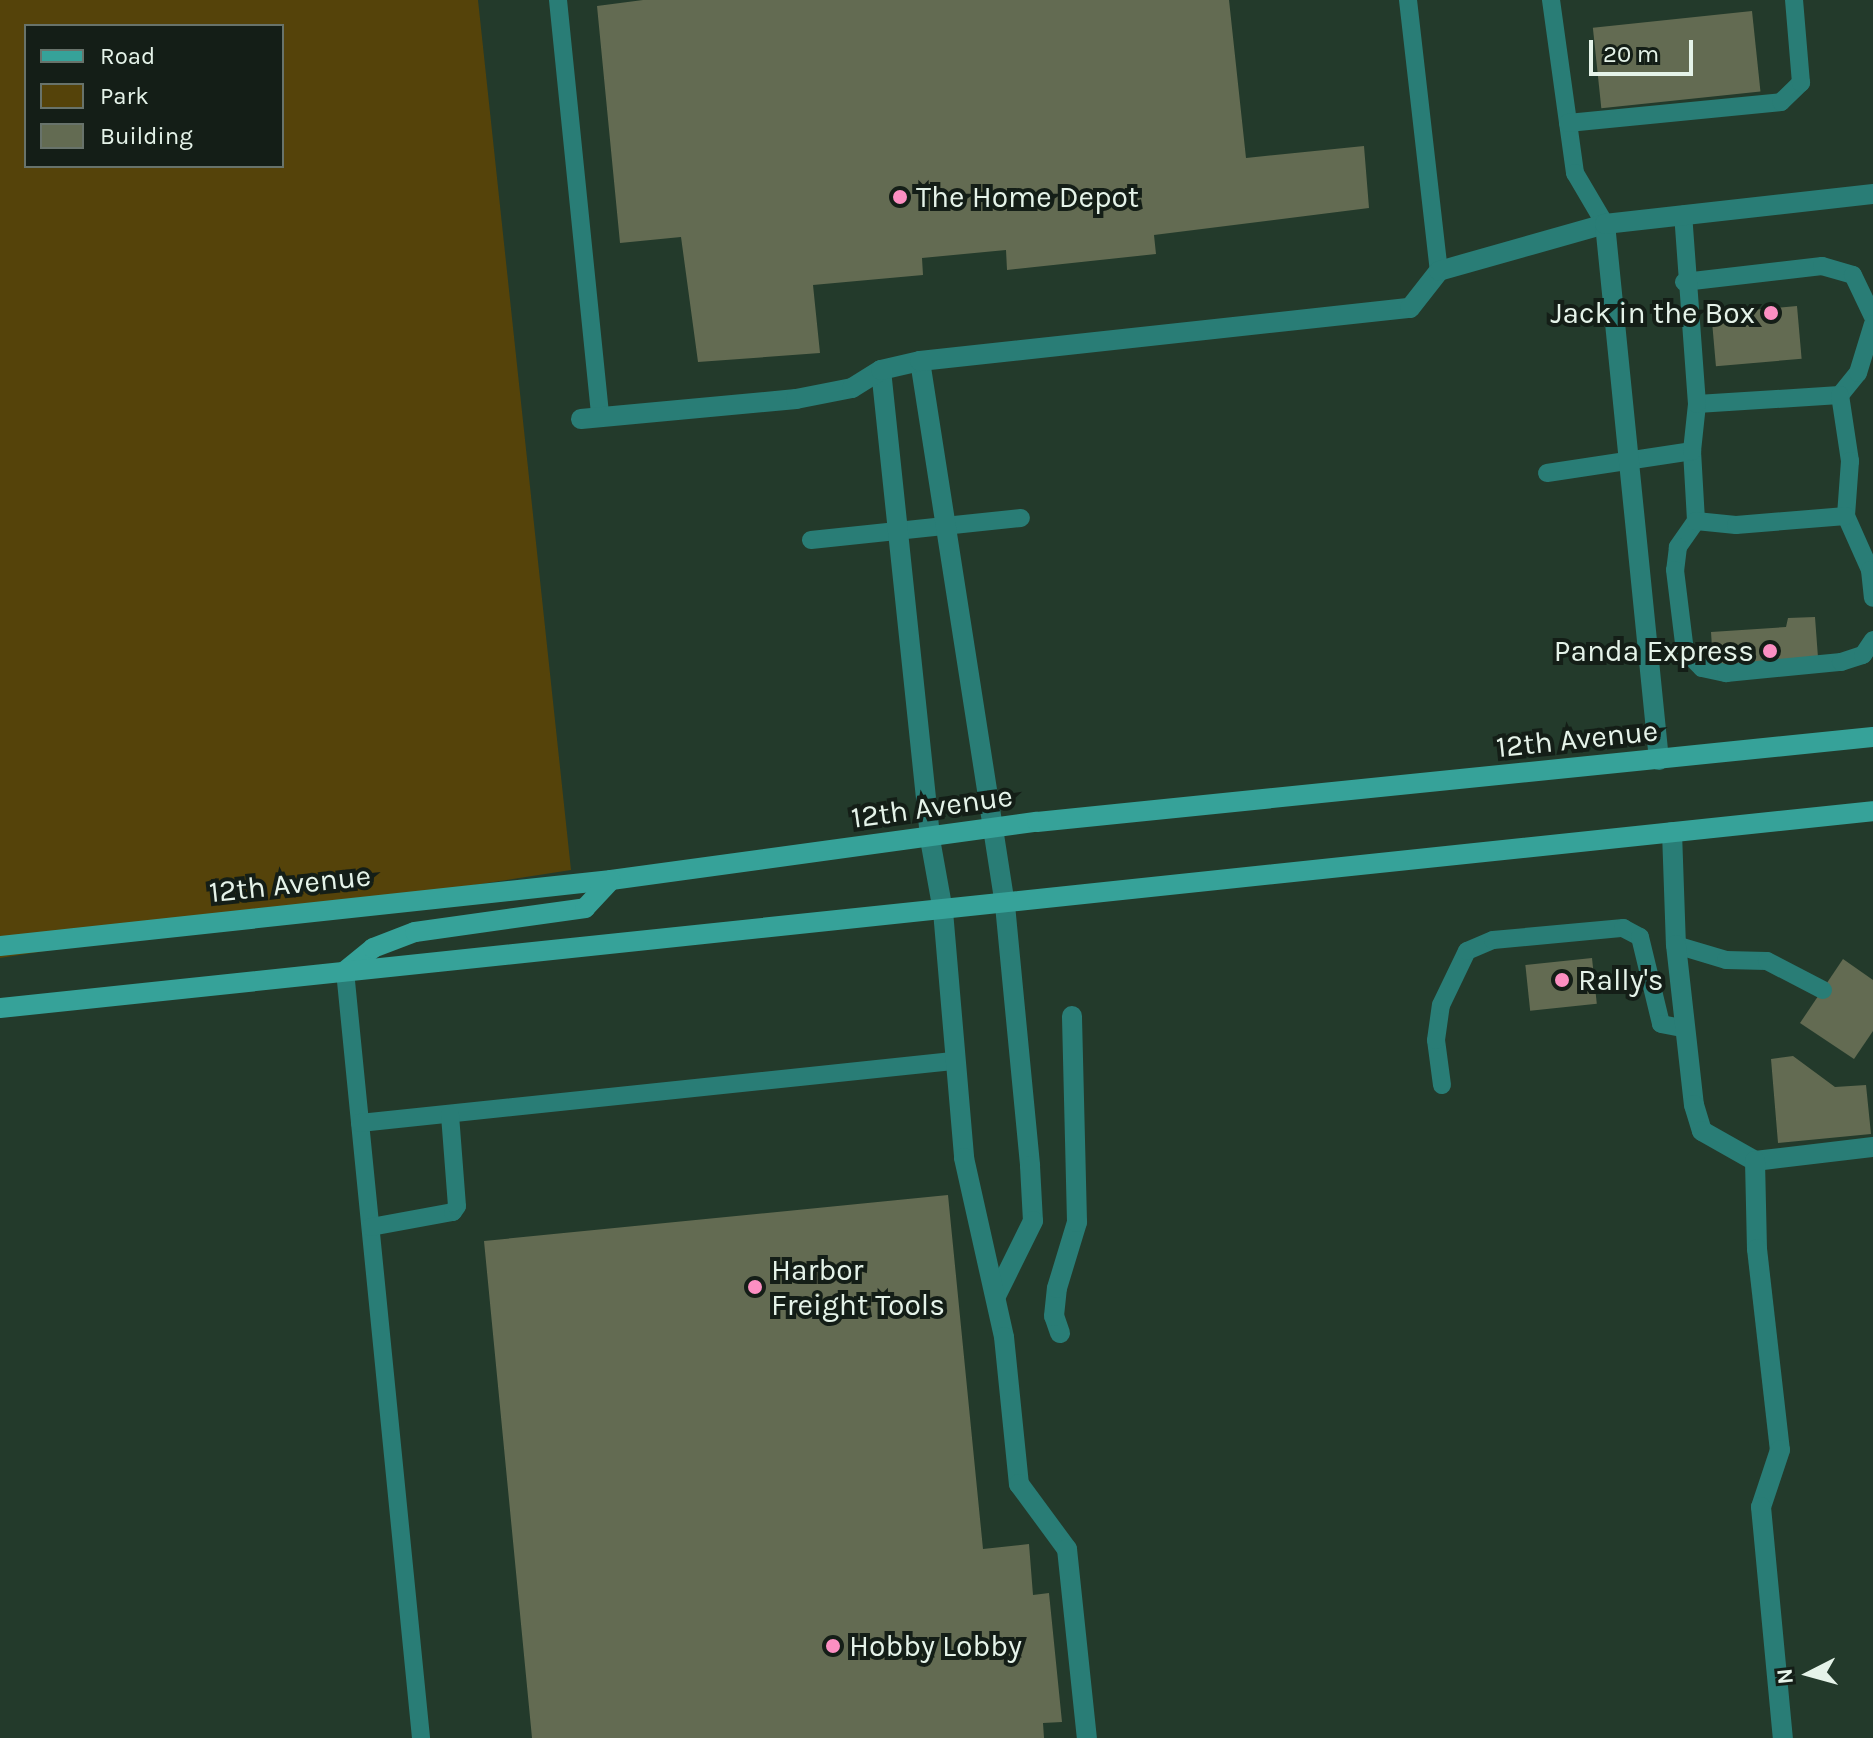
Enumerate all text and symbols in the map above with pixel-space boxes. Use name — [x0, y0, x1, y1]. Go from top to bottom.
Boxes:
legend — [24, 24, 284, 168]
scale bar — [1593, 24, 1697, 74]
text: 20 m — [1603, 40, 1659, 68]
text: Road — [100, 42, 155, 70]
text: Park — [100, 82, 149, 110]
text: Building — [100, 122, 193, 150]
place label: The Home Depot — [916, 179, 1139, 215]
marker: The Home Depot — [891, 188, 909, 206]
place label: Jack in the Box — [1550, 295, 1755, 331]
marker: Jack in the Box — [1762, 304, 1780, 322]
place label: Panda Express — [1554, 633, 1754, 669]
marker: Panda Express — [1761, 642, 1779, 660]
street label: 12th Avenue — [1494, 713, 1660, 765]
street label: 12th Avenue — [849, 778, 1015, 836]
street label: 12th Avenue — [207, 858, 373, 910]
place label: Rally's — [1578, 962, 1663, 998]
marker: Rally's — [1553, 971, 1571, 989]
place label: Harbor Freight Tools — [771, 1252, 945, 1322]
marker: Harbor Freight Tools — [746, 1278, 764, 1296]
place label: Hobby Lobby — [849, 1628, 1022, 1664]
north arrow — [1769, 1634, 1849, 1714]
marker: Hobby Lobby — [824, 1637, 842, 1655]
text: N — [1771, 1667, 1799, 1686]

